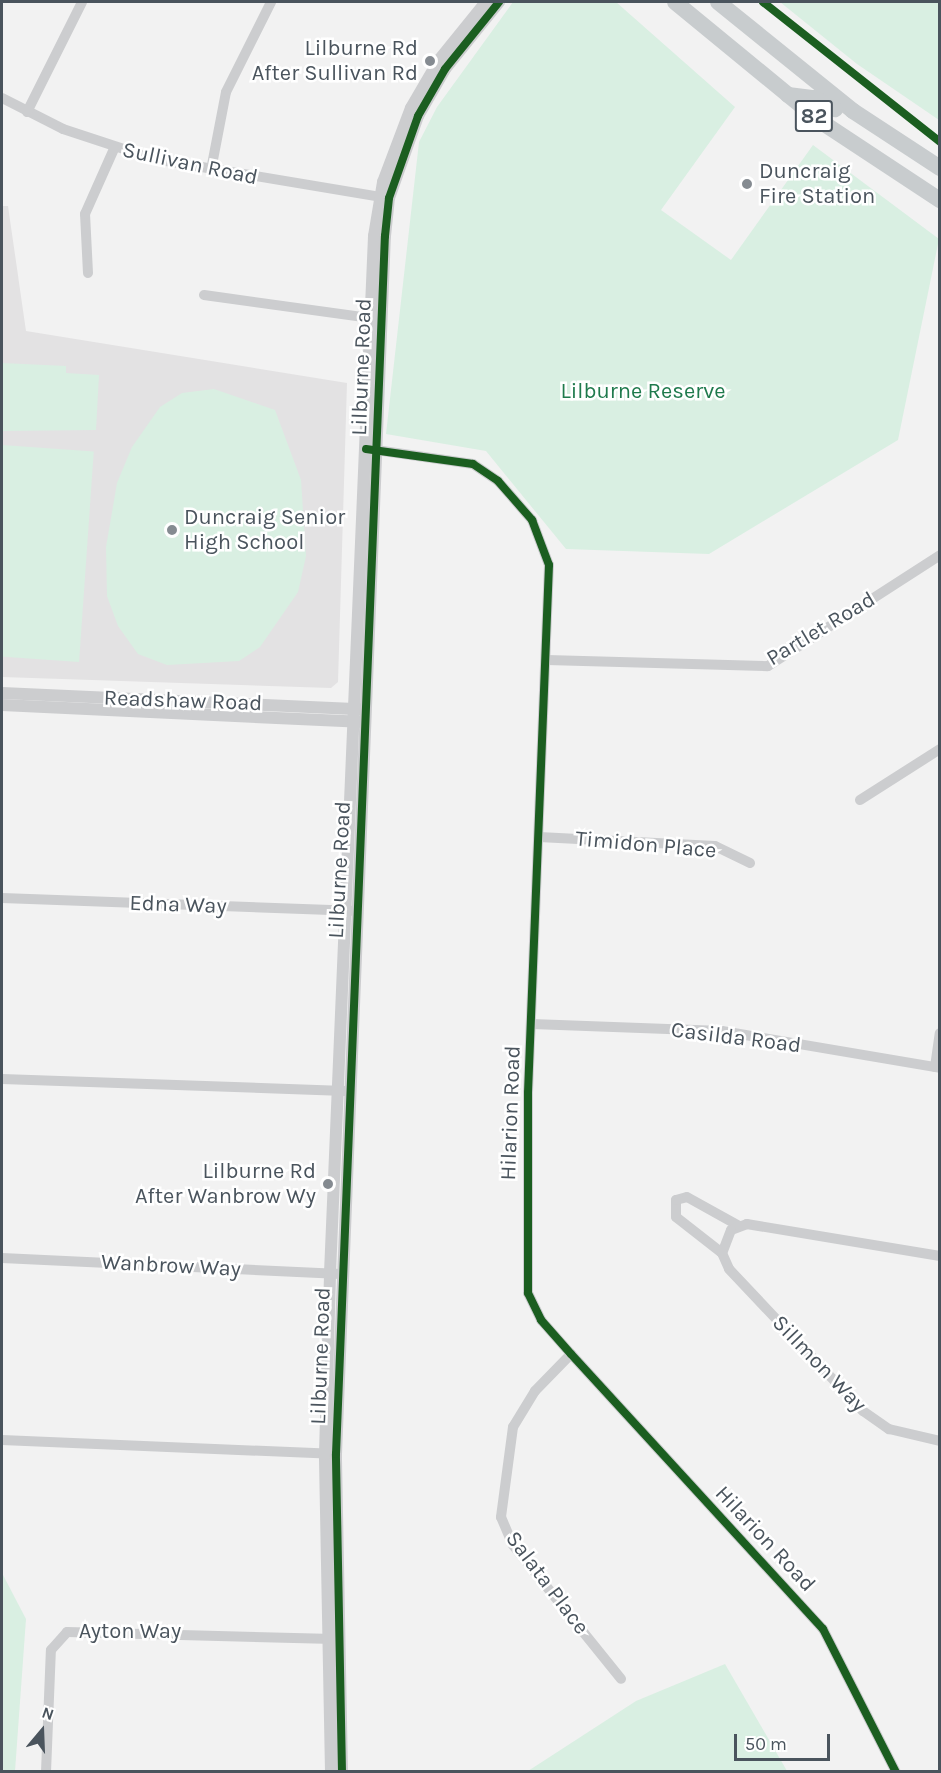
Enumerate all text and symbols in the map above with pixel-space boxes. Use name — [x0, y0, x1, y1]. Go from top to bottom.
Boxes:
place label: Lilburne Rd After Sullivan Rd — [252, 35, 418, 86]
marker: Lilburne Rd After Sullivan Rd — [423, 54, 437, 68]
road number: 82 — [794, 98, 834, 134]
street label: Sullivan Road — [120, 137, 260, 191]
place label: Duncraig Fire Station — [759, 158, 875, 210]
marker: Duncraig Fire Station — [740, 177, 754, 191]
street label: Lilburne Road — [346, 298, 378, 436]
park label: Lilburne Reserve — [560, 379, 726, 405]
place label: Duncraig Senior High School — [184, 504, 345, 556]
marker: Duncraig Senior High School — [165, 523, 179, 537]
street label: Partlet Road — [762, 586, 880, 672]
street label: Readshaw Road — [103, 685, 263, 717]
street label: Lilburne Road — [323, 801, 357, 939]
street label: Timidon Place — [574, 826, 718, 864]
street label: Edna Way — [129, 890, 227, 920]
street label: Casilda Road — [669, 1017, 803, 1059]
street label: Hilarion Road — [495, 1045, 527, 1181]
place label: Lilburne Rd After Wanbrow Wy — [135, 1158, 316, 1210]
marker: Lilburne Rd After Wanbrow Wy — [321, 1177, 335, 1191]
street label: Wanbrow Way — [100, 1249, 242, 1283]
street label: Lilburne Road — [305, 1287, 337, 1425]
street label: Sillmon Way — [766, 1310, 872, 1418]
street label: Hilarion Road — [709, 1481, 821, 1597]
street label: Salata Place — [500, 1526, 594, 1640]
street label: Ayton Way — [79, 1619, 181, 1645]
north arrow — [12, 1701, 72, 1761]
text: N — [39, 1703, 57, 1724]
scale bar — [737, 1722, 833, 1760]
text: 50 m — [745, 1733, 787, 1755]

